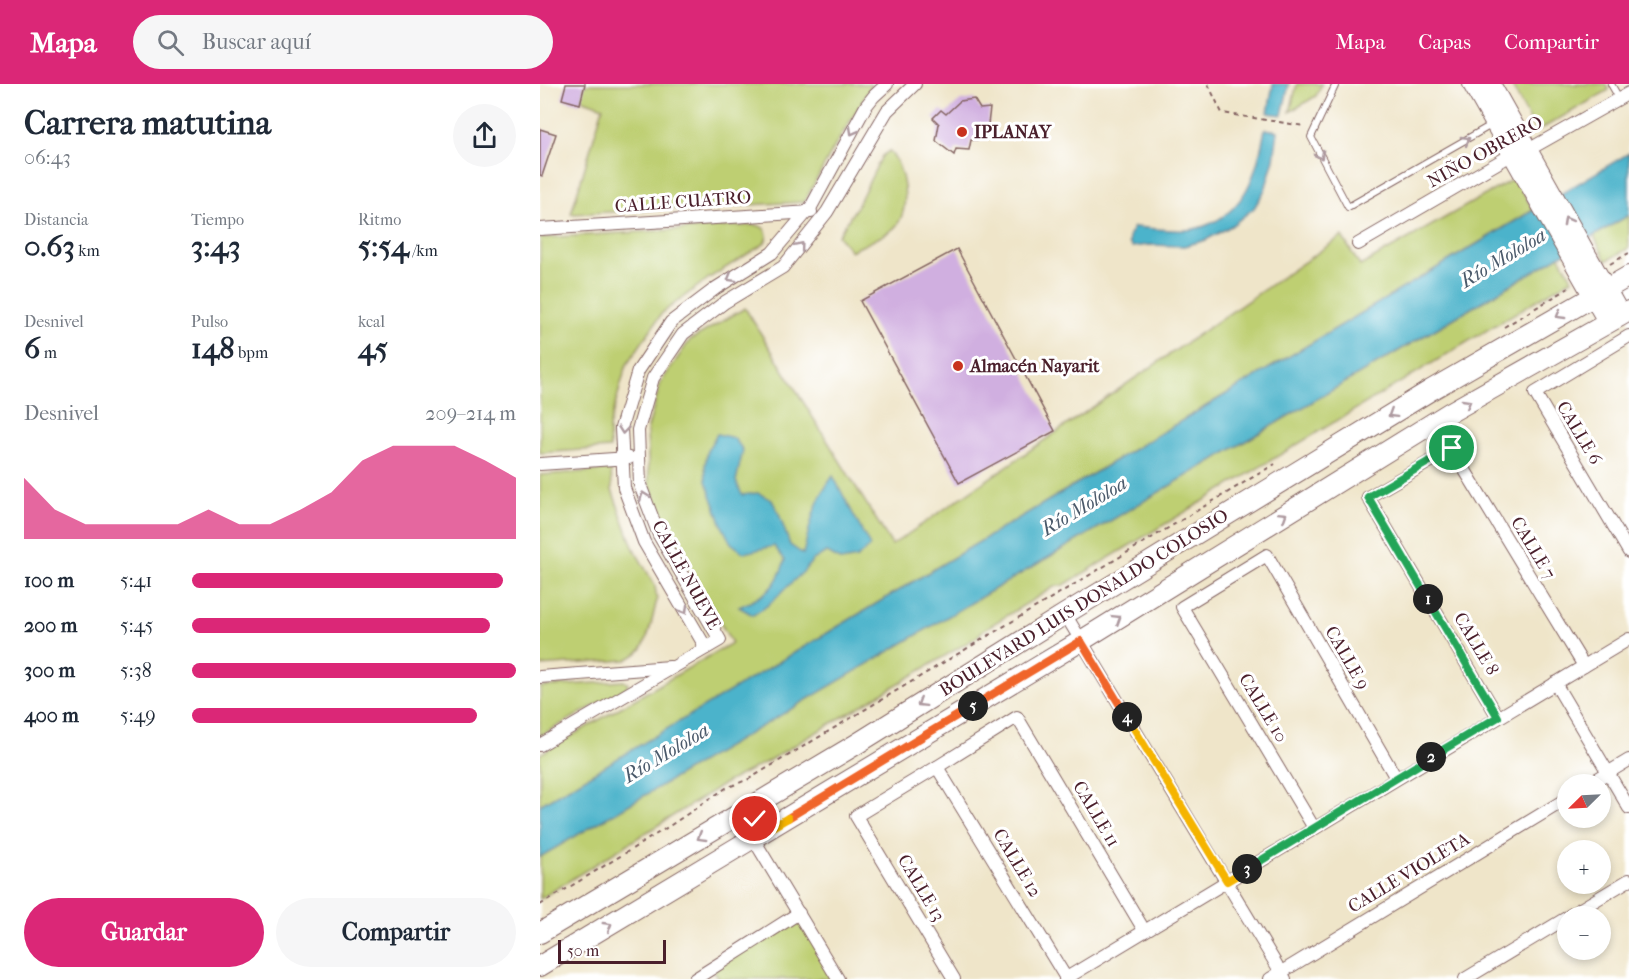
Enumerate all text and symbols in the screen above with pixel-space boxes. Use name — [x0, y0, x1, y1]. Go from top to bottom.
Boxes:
search box — [133, 15, 553, 69]
text: Mapa — [30, 26, 97, 59]
icon: search — [154, 26, 187, 59]
text: Buscar aquí — [202, 29, 311, 55]
text: Mapa — [1335, 30, 1385, 54]
text: Capas — [1418, 30, 1471, 54]
text: Compartir — [1504, 30, 1599, 54]
text: Carrera matutina — [24, 104, 271, 143]
button: share — [453, 104, 516, 167]
street label: NIÑO OBRERO — [1423, 111, 1546, 192]
place label: IPLANAY — [974, 122, 1053, 143]
one-way arrow — [849, 124, 860, 135]
marker: IPLANAY — [955, 125, 969, 139]
one-way arrow — [1460, 136, 1470, 147]
text: 06:43 — [24, 146, 71, 169]
one-way arrow — [1313, 149, 1324, 159]
street label: CALLE CUATRO — [614, 187, 752, 217]
text: Distancia — [24, 210, 88, 229]
text: Tiempo — [191, 210, 244, 229]
text: Ritmo — [358, 210, 401, 229]
one-way arrow — [1563, 217, 1574, 227]
water label: Río Mololoa — [1454, 223, 1550, 294]
text: 0.63 — [24, 229, 75, 264]
text: 3:43 — [191, 229, 241, 264]
text: 5:54 — [358, 229, 409, 264]
text: km — [75, 241, 100, 260]
text: /km — [409, 241, 438, 260]
one-way arrow — [793, 242, 804, 253]
one-way arrow — [727, 271, 737, 283]
one-way arrow — [1556, 308, 1566, 320]
text: Desnivel — [24, 312, 84, 331]
text: Pulso — [191, 312, 228, 331]
text: kcal — [358, 312, 385, 331]
text: 6 — [24, 331, 40, 366]
text: 148 — [191, 331, 235, 366]
text: 45 — [358, 331, 388, 366]
text: m — [40, 343, 57, 362]
text: bpm — [235, 343, 268, 362]
place label: Almacén Nayarit — [969, 356, 1100, 377]
marker: Almacén Nayarit — [951, 359, 965, 373]
street label: CALLE 6 — [1552, 398, 1606, 469]
one-way arrow — [1461, 399, 1471, 410]
text: Desnivel — [24, 402, 99, 425]
text: 209–214 m — [425, 402, 516, 425]
one-way arrow — [1388, 407, 1398, 419]
pin — [1426, 422, 1477, 473]
one-way arrow — [617, 425, 630, 435]
icon: arrive — [1435, 431, 1468, 464]
water label: Río Mololoa — [1035, 471, 1131, 542]
one-way arrow — [639, 491, 652, 501]
street label: BOULEVARD LUIS DONALDO COLOSIO — [936, 505, 1232, 701]
one-way arrow — [1276, 512, 1287, 523]
street label: CALLE 7 — [1506, 513, 1560, 583]
street label: CALLE NUEVE — [647, 517, 725, 633]
text: 100 m — [24, 569, 74, 592]
text: 5:41 — [120, 569, 152, 592]
pin: 1 — [1413, 584, 1443, 614]
text: 1 — [1425, 589, 1431, 608]
one-way arrow — [676, 604, 688, 614]
street label: CALLE 8 — [1449, 609, 1503, 679]
text: 200 m — [24, 614, 77, 637]
text: 5:45 — [120, 614, 153, 637]
one-way arrow — [1111, 614, 1121, 626]
street label: CALLE 9 — [1320, 623, 1374, 693]
text: 300 m — [24, 659, 75, 682]
text: 5:38 — [120, 659, 152, 682]
street label: CALLE 10 — [1234, 670, 1292, 746]
pin: 5 — [958, 691, 988, 721]
one-way arrow — [917, 696, 927, 708]
text: 5 — [970, 696, 976, 715]
pin: 4 — [1112, 702, 1142, 732]
text: 400 m — [24, 704, 79, 727]
text: 5:49 — [120, 704, 156, 727]
text: 4 — [1122, 707, 1132, 726]
water label: Río Mololoa — [617, 718, 713, 789]
pin: 2 — [1416, 742, 1446, 772]
text: 2 — [1427, 747, 1435, 766]
north arrow — [1557, 774, 1611, 828]
map controls — [1557, 774, 1611, 960]
street label: CALLE 11 — [1068, 777, 1124, 851]
pin — [729, 793, 780, 844]
icon: check — [738, 802, 771, 835]
street label: CALLE 12 — [988, 825, 1046, 901]
street label: CALLE VIOLETA — [1344, 828, 1474, 918]
one-way arrow — [697, 830, 707, 842]
button: + — [1557, 840, 1611, 894]
street label: CALLE 13 — [893, 851, 949, 925]
pin: 3 — [1232, 854, 1262, 884]
text: 3 — [1244, 859, 1250, 878]
button: Guardar — [24, 898, 264, 967]
button: Compartir — [276, 898, 516, 967]
button: − — [1557, 906, 1611, 960]
one-way arrow — [602, 921, 612, 933]
scale bar — [558, 937, 666, 964]
text: 50 m — [567, 941, 599, 960]

